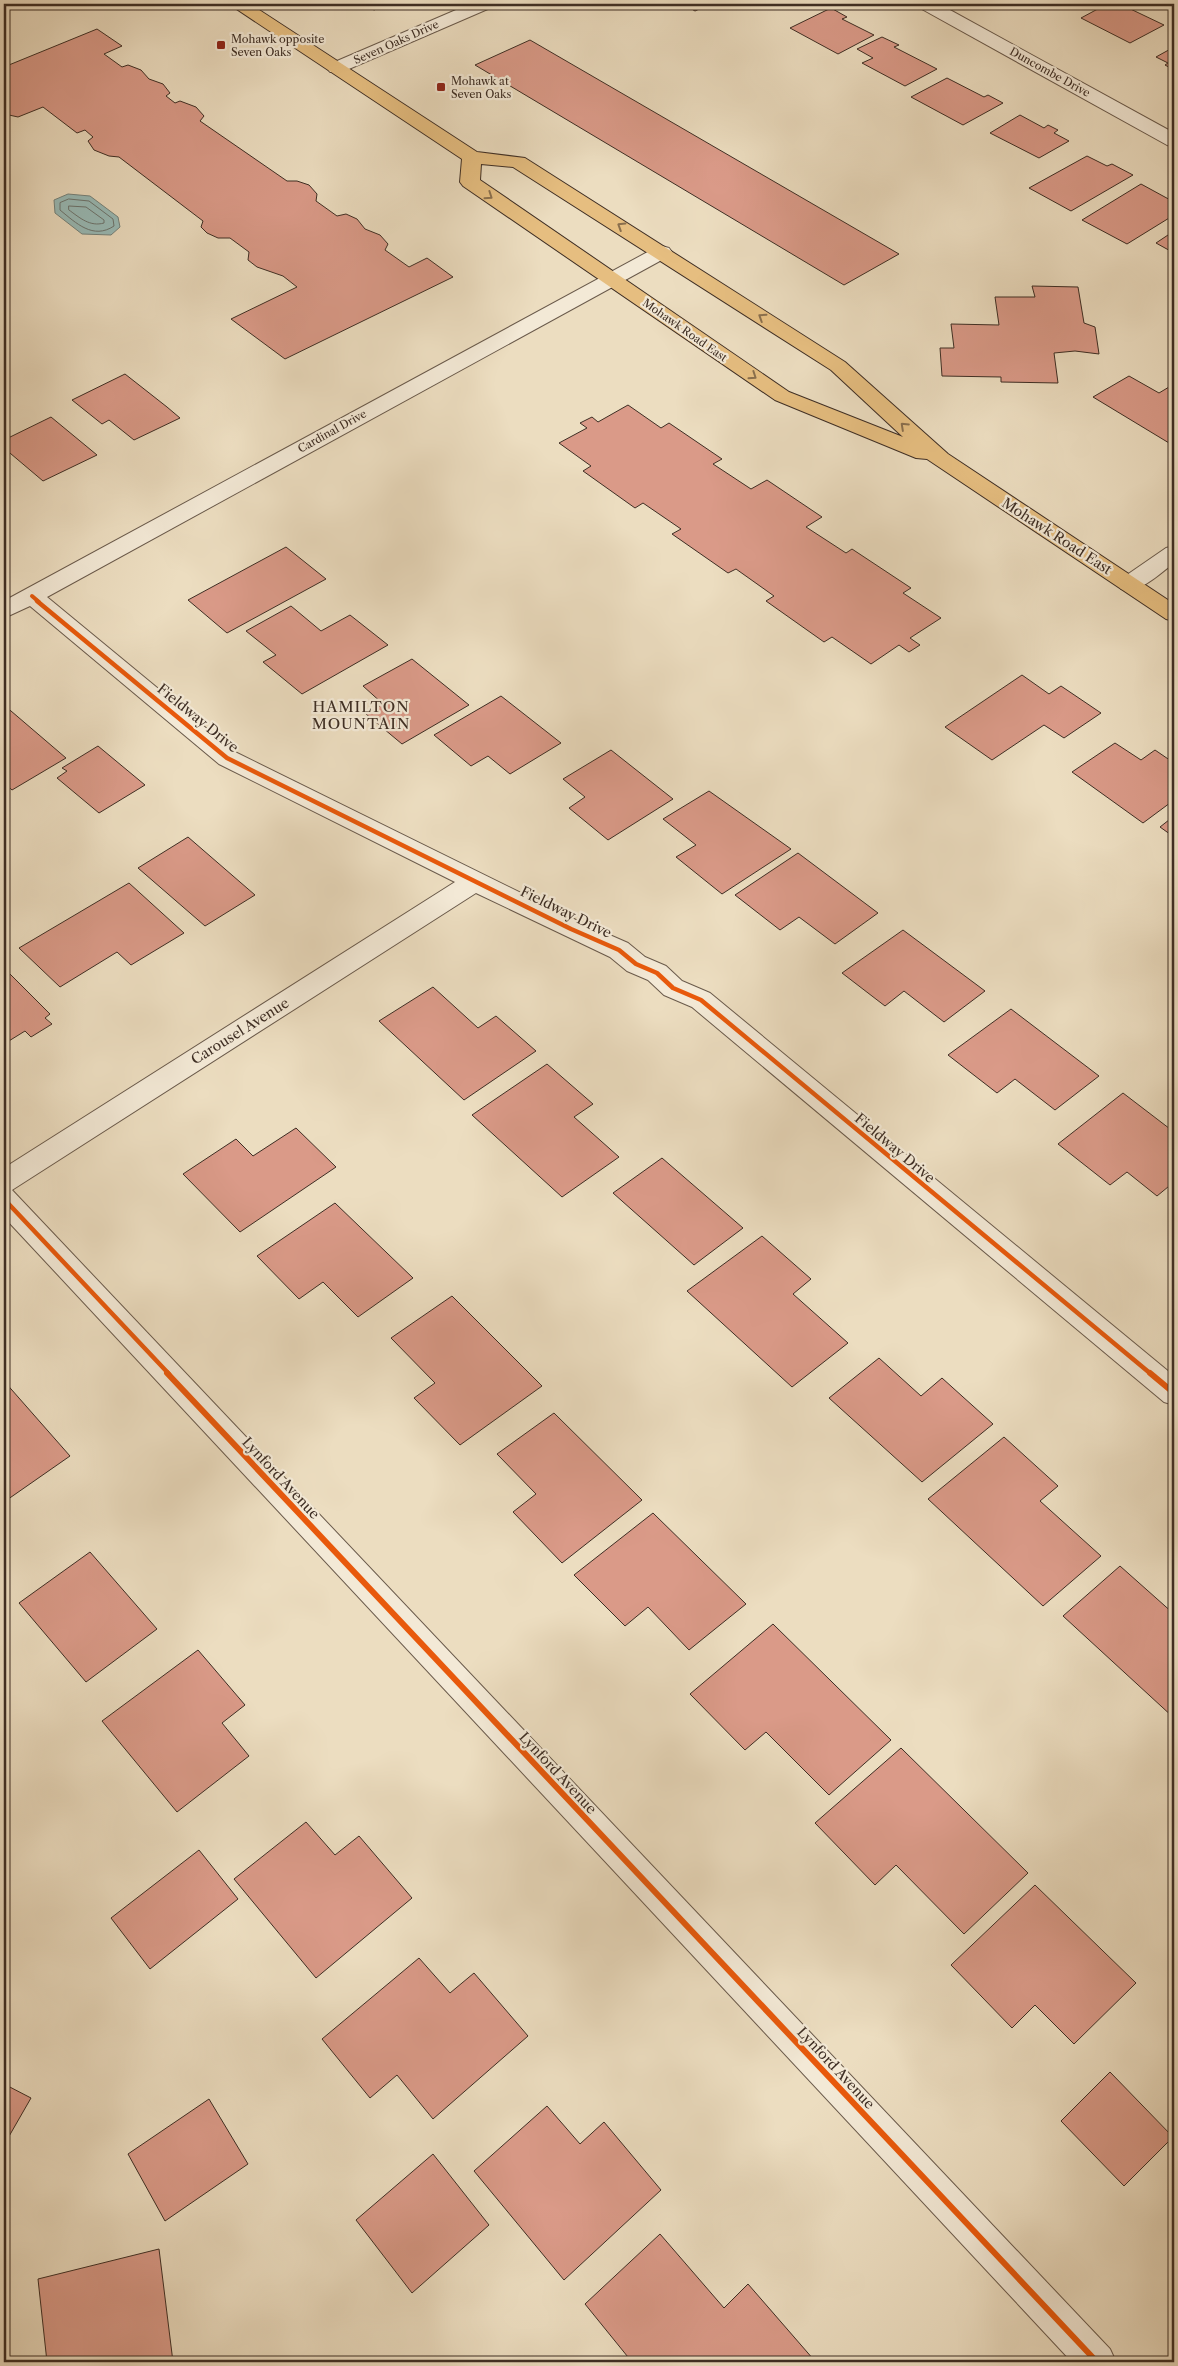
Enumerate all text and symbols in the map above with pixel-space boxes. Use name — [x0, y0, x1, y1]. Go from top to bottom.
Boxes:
street label: Seven Oaks Drive — [351, 17, 441, 67]
place label: Mohawk opposite Seven Oaks — [231, 32, 324, 59]
marker: Mohawk opposite Seven Oaks — [215, 39, 227, 51]
street label: Duncombe Drive — [1007, 44, 1093, 100]
place label: Mohawk at Seven Oaks — [451, 74, 511, 101]
marker: Mohawk at Seven Oaks — [435, 81, 447, 93]
one-way arrow — [483, 190, 493, 199]
one-way arrow — [617, 223, 626, 233]
street label: Mohawk Road East — [640, 296, 730, 365]
one-way arrow — [758, 314, 767, 323]
one-way arrow — [748, 370, 757, 380]
street label: Cardinal Drive — [295, 406, 369, 456]
one-way arrow — [900, 423, 909, 432]
street label: Mohawk Road East — [999, 494, 1115, 578]
street label: Fieldway Drive — [154, 680, 242, 756]
district label: HAMILTON MOUNTAIN — [312, 697, 410, 733]
street label: Fieldway Drive — [517, 882, 615, 942]
street label: Carousel Avenue — [188, 994, 292, 1068]
street label: Fieldway Drive — [851, 1109, 939, 1187]
street label: Lynford Avenue — [238, 1433, 324, 1523]
street label: Lynford Avenue — [515, 1728, 601, 1818]
street label: Lynford Avenue — [793, 2023, 879, 2113]

